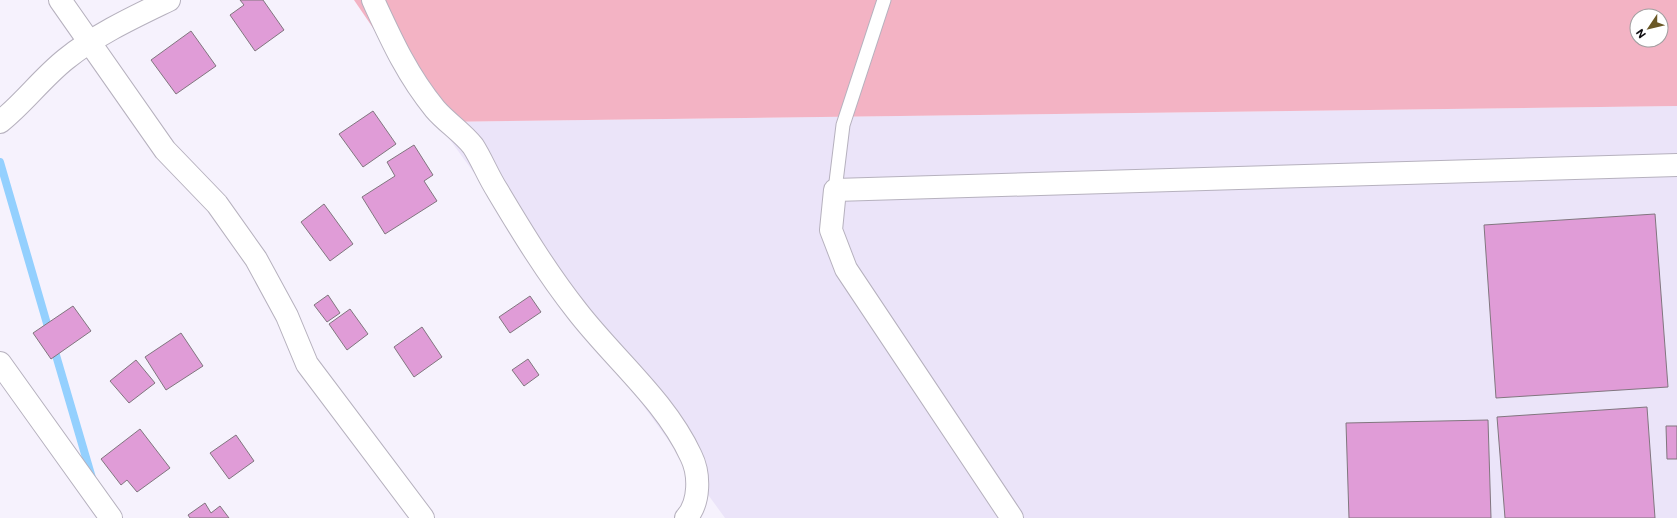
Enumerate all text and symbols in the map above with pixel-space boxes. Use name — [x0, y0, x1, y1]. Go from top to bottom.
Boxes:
north arrow — [1629, 8, 1669, 48]
text: N — [1633, 27, 1648, 41]

